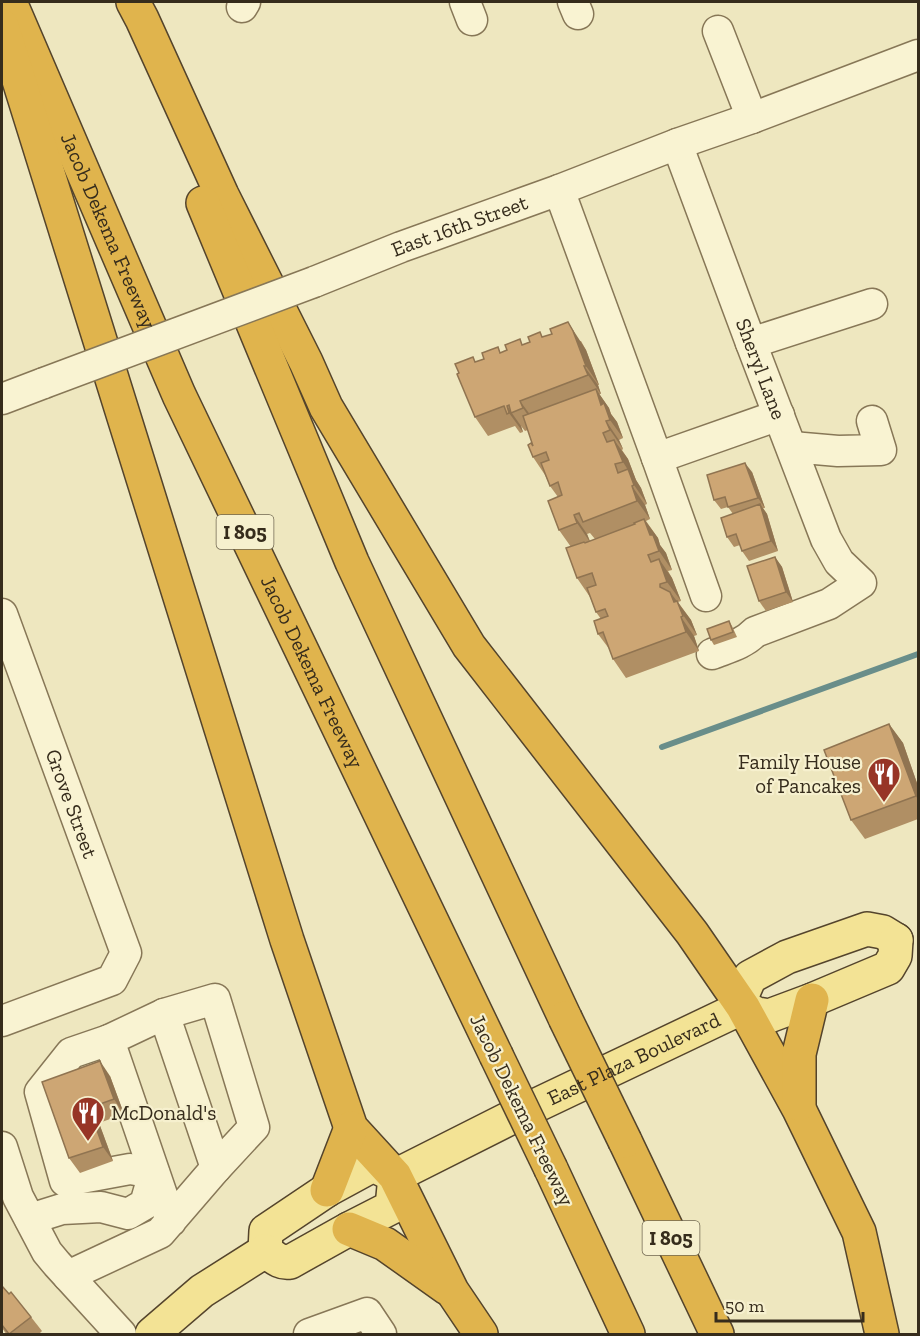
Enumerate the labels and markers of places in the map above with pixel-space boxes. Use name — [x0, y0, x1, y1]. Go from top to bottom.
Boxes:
place label: Family House of Pancakes — [738, 749, 861, 798]
restaurant icon: Family House of Pancakes — [866, 756, 902, 803]
restaurant icon: McDonald's — [70, 1095, 106, 1142]
place label: McDonald's — [111, 1100, 216, 1125]

